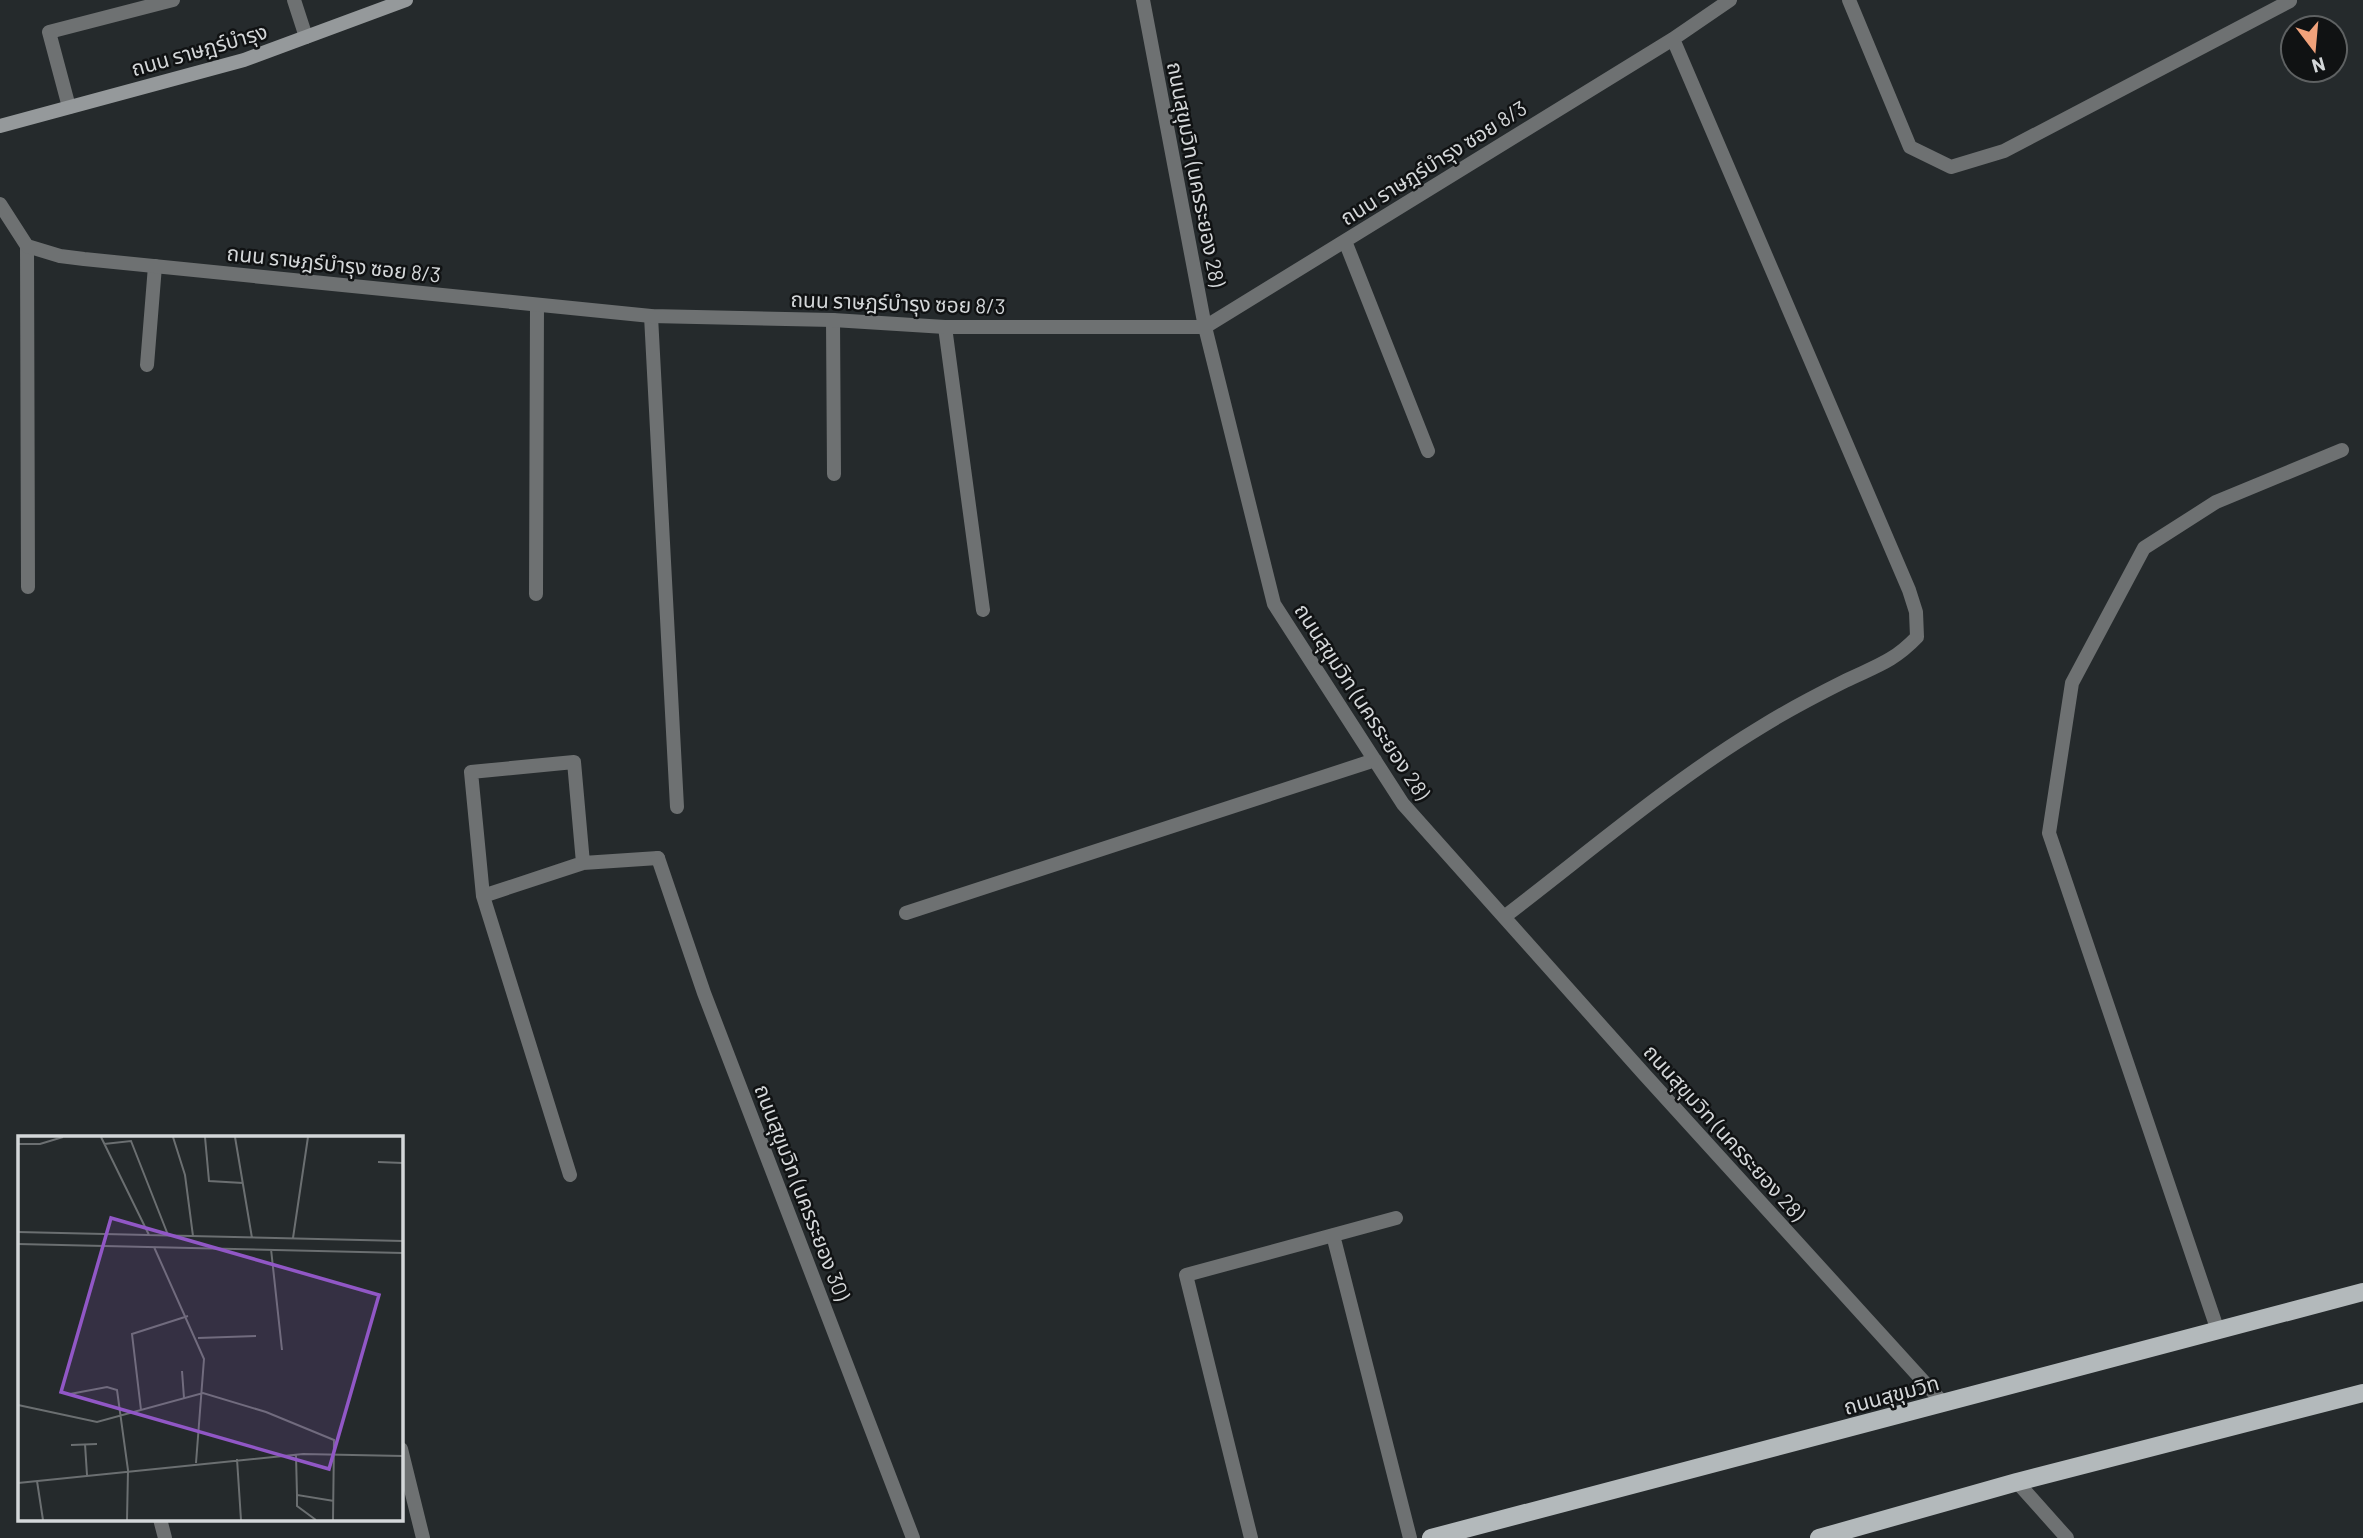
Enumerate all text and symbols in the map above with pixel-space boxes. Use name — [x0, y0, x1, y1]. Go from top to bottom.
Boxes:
north arrow — [2279, 14, 2349, 84]
street label: ถนน ราษฎร์บำรุง — [128, 18, 271, 82]
text: N — [2310, 53, 2328, 79]
street label: ถนนสุขุมวิท (นครระยอง 28) — [1161, 59, 1231, 289]
street label: ถนน ราษฎร์บำรุง ซอย 8/3 — [1335, 94, 1532, 231]
street label: ถนน ราษฎร์บำรุง ซอย 8/3 — [225, 239, 442, 289]
street label: ถนน ราษฎร์บำรุง ซอย 8/3 — [790, 286, 1006, 320]
street label: ถนนสุขุมวิท (นครระยอง 28) — [1289, 598, 1436, 805]
street label: ถนนสุขุมวิท (นครระยอง 28) — [1638, 1039, 1811, 1227]
street label: ถนนสุขุมวิท (นครระยอง 30) — [748, 1081, 856, 1305]
inset map — [18, 1136, 402, 1520]
street label: ถนนสุขุมวิท — [1840, 1369, 1942, 1421]

